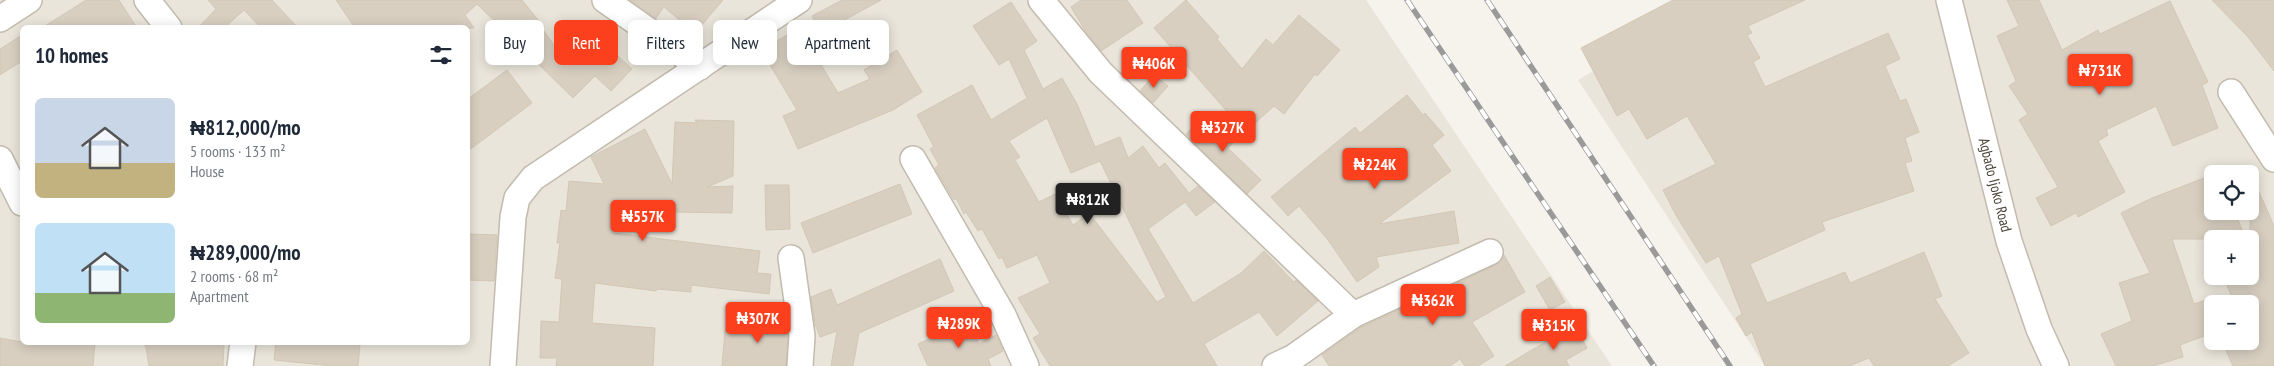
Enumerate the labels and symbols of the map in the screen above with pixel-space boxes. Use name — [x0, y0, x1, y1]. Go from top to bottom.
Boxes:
pin: ₦406K — [1119, 46, 1189, 89]
pin: ₦731K — [2065, 54, 2135, 96]
pin: ₦327K — [1188, 110, 1258, 153]
street label: Agbado Ijoko Road — [1975, 136, 2016, 234]
pin: ₦224K — [1340, 148, 1410, 190]
pin: ₦812K — [1053, 182, 1123, 225]
pin: ₦557K — [608, 200, 678, 242]
pin: ₦362K — [1398, 284, 1468, 326]
pin: ₦307K — [723, 302, 793, 344]
pin: ₦289K — [924, 306, 994, 349]
pin: ₦315K — [1519, 308, 1589, 351]

